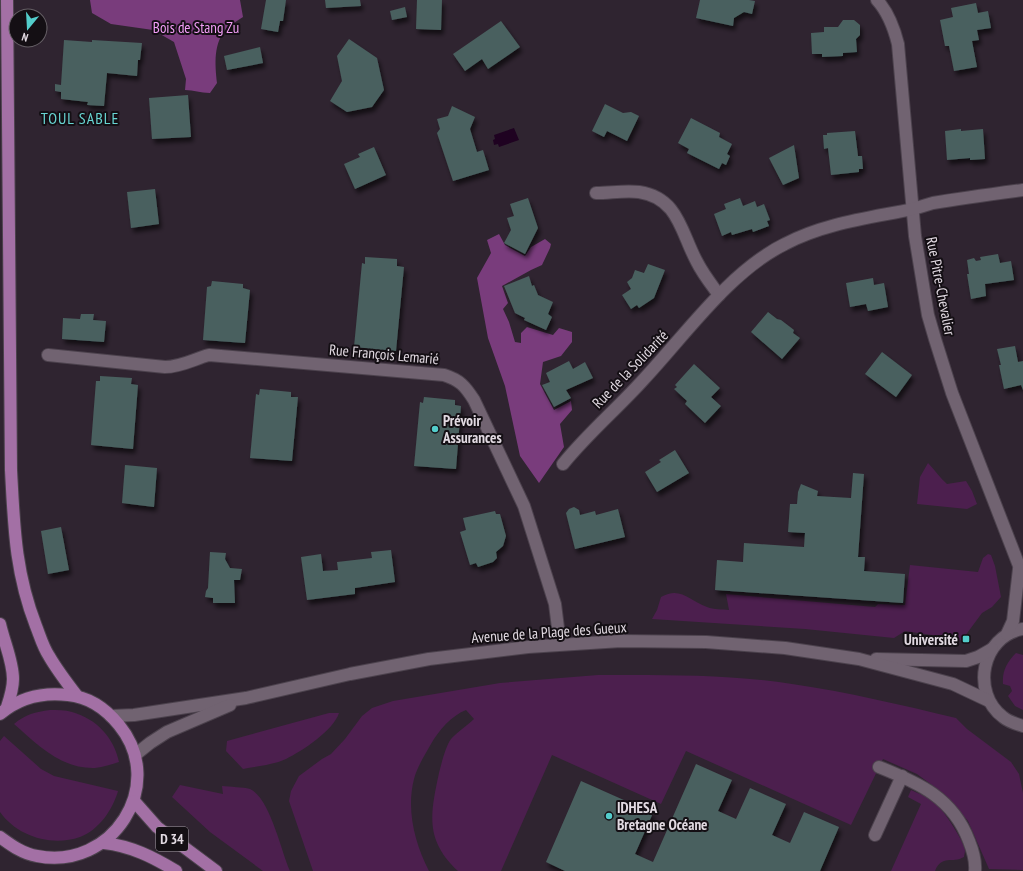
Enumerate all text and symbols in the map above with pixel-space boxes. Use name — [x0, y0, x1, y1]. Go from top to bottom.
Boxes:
north arrow — [8, 8, 48, 48]
park label: Bois de Stang Zu — [153, 18, 239, 37]
text: N — [20, 30, 30, 45]
district label: TOUL SABLE — [41, 108, 119, 128]
street label: Rue Pitre-Chevalier — [922, 235, 960, 338]
street label: Rue de la Solidarité — [588, 326, 672, 412]
street label: Rue François Lemarié — [328, 340, 440, 368]
place label: Prévoir Assurances — [442, 411, 502, 447]
marker: Prévoir Assurances — [430, 424, 440, 434]
street label: Avenue de la Plage des Gueux — [471, 617, 627, 647]
place label: Université — [904, 630, 958, 649]
marker: Université — [961, 634, 971, 644]
place label: IDHESA Bretagne Océane — [617, 798, 708, 834]
marker: IDHESA Bretagne Océane — [604, 811, 614, 821]
road number: D 34 — [156, 827, 188, 851]

